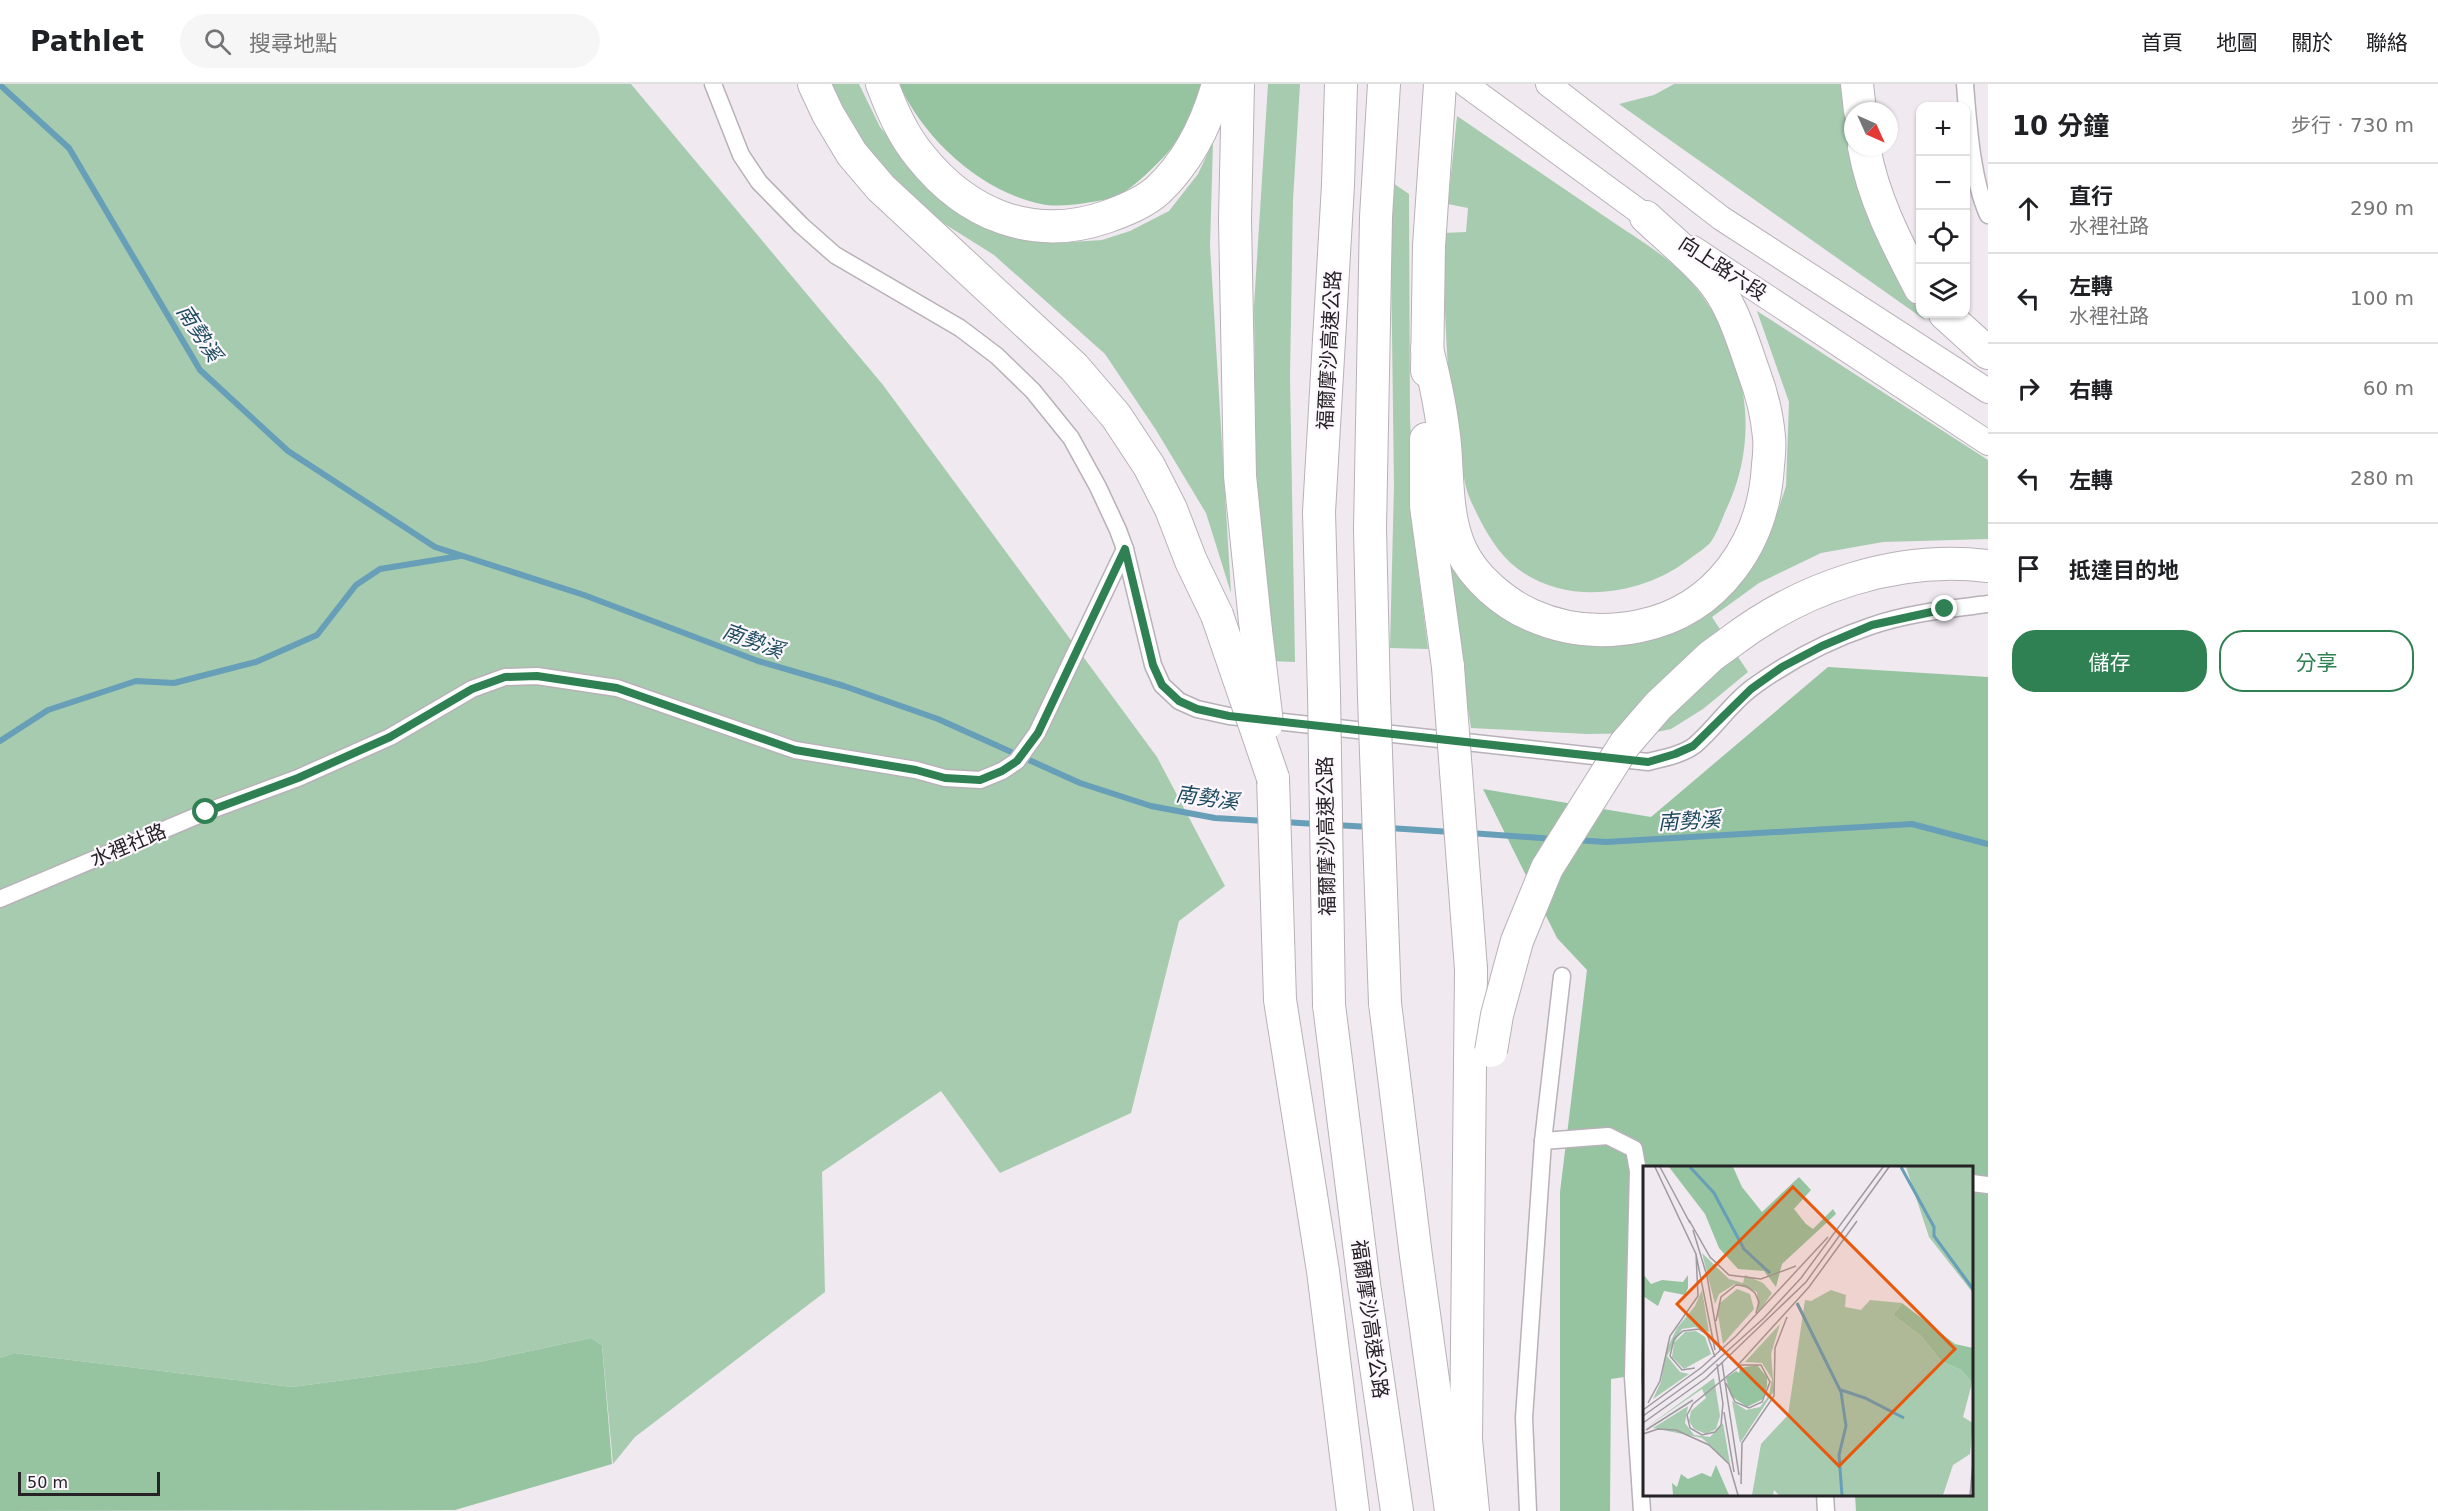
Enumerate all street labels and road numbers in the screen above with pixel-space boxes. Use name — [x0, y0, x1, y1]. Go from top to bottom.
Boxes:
street label: 向上路六段 — [1675, 231, 1771, 305]
street label: 福爾摩沙高速公路 — [1313, 269, 1345, 431]
street label: 福爾摩沙高速公路 — [1313, 756, 1339, 916]
street label: 水裡社路 — [86, 818, 170, 872]
street label: 福爾摩沙高速公路 — [1347, 1238, 1393, 1400]

